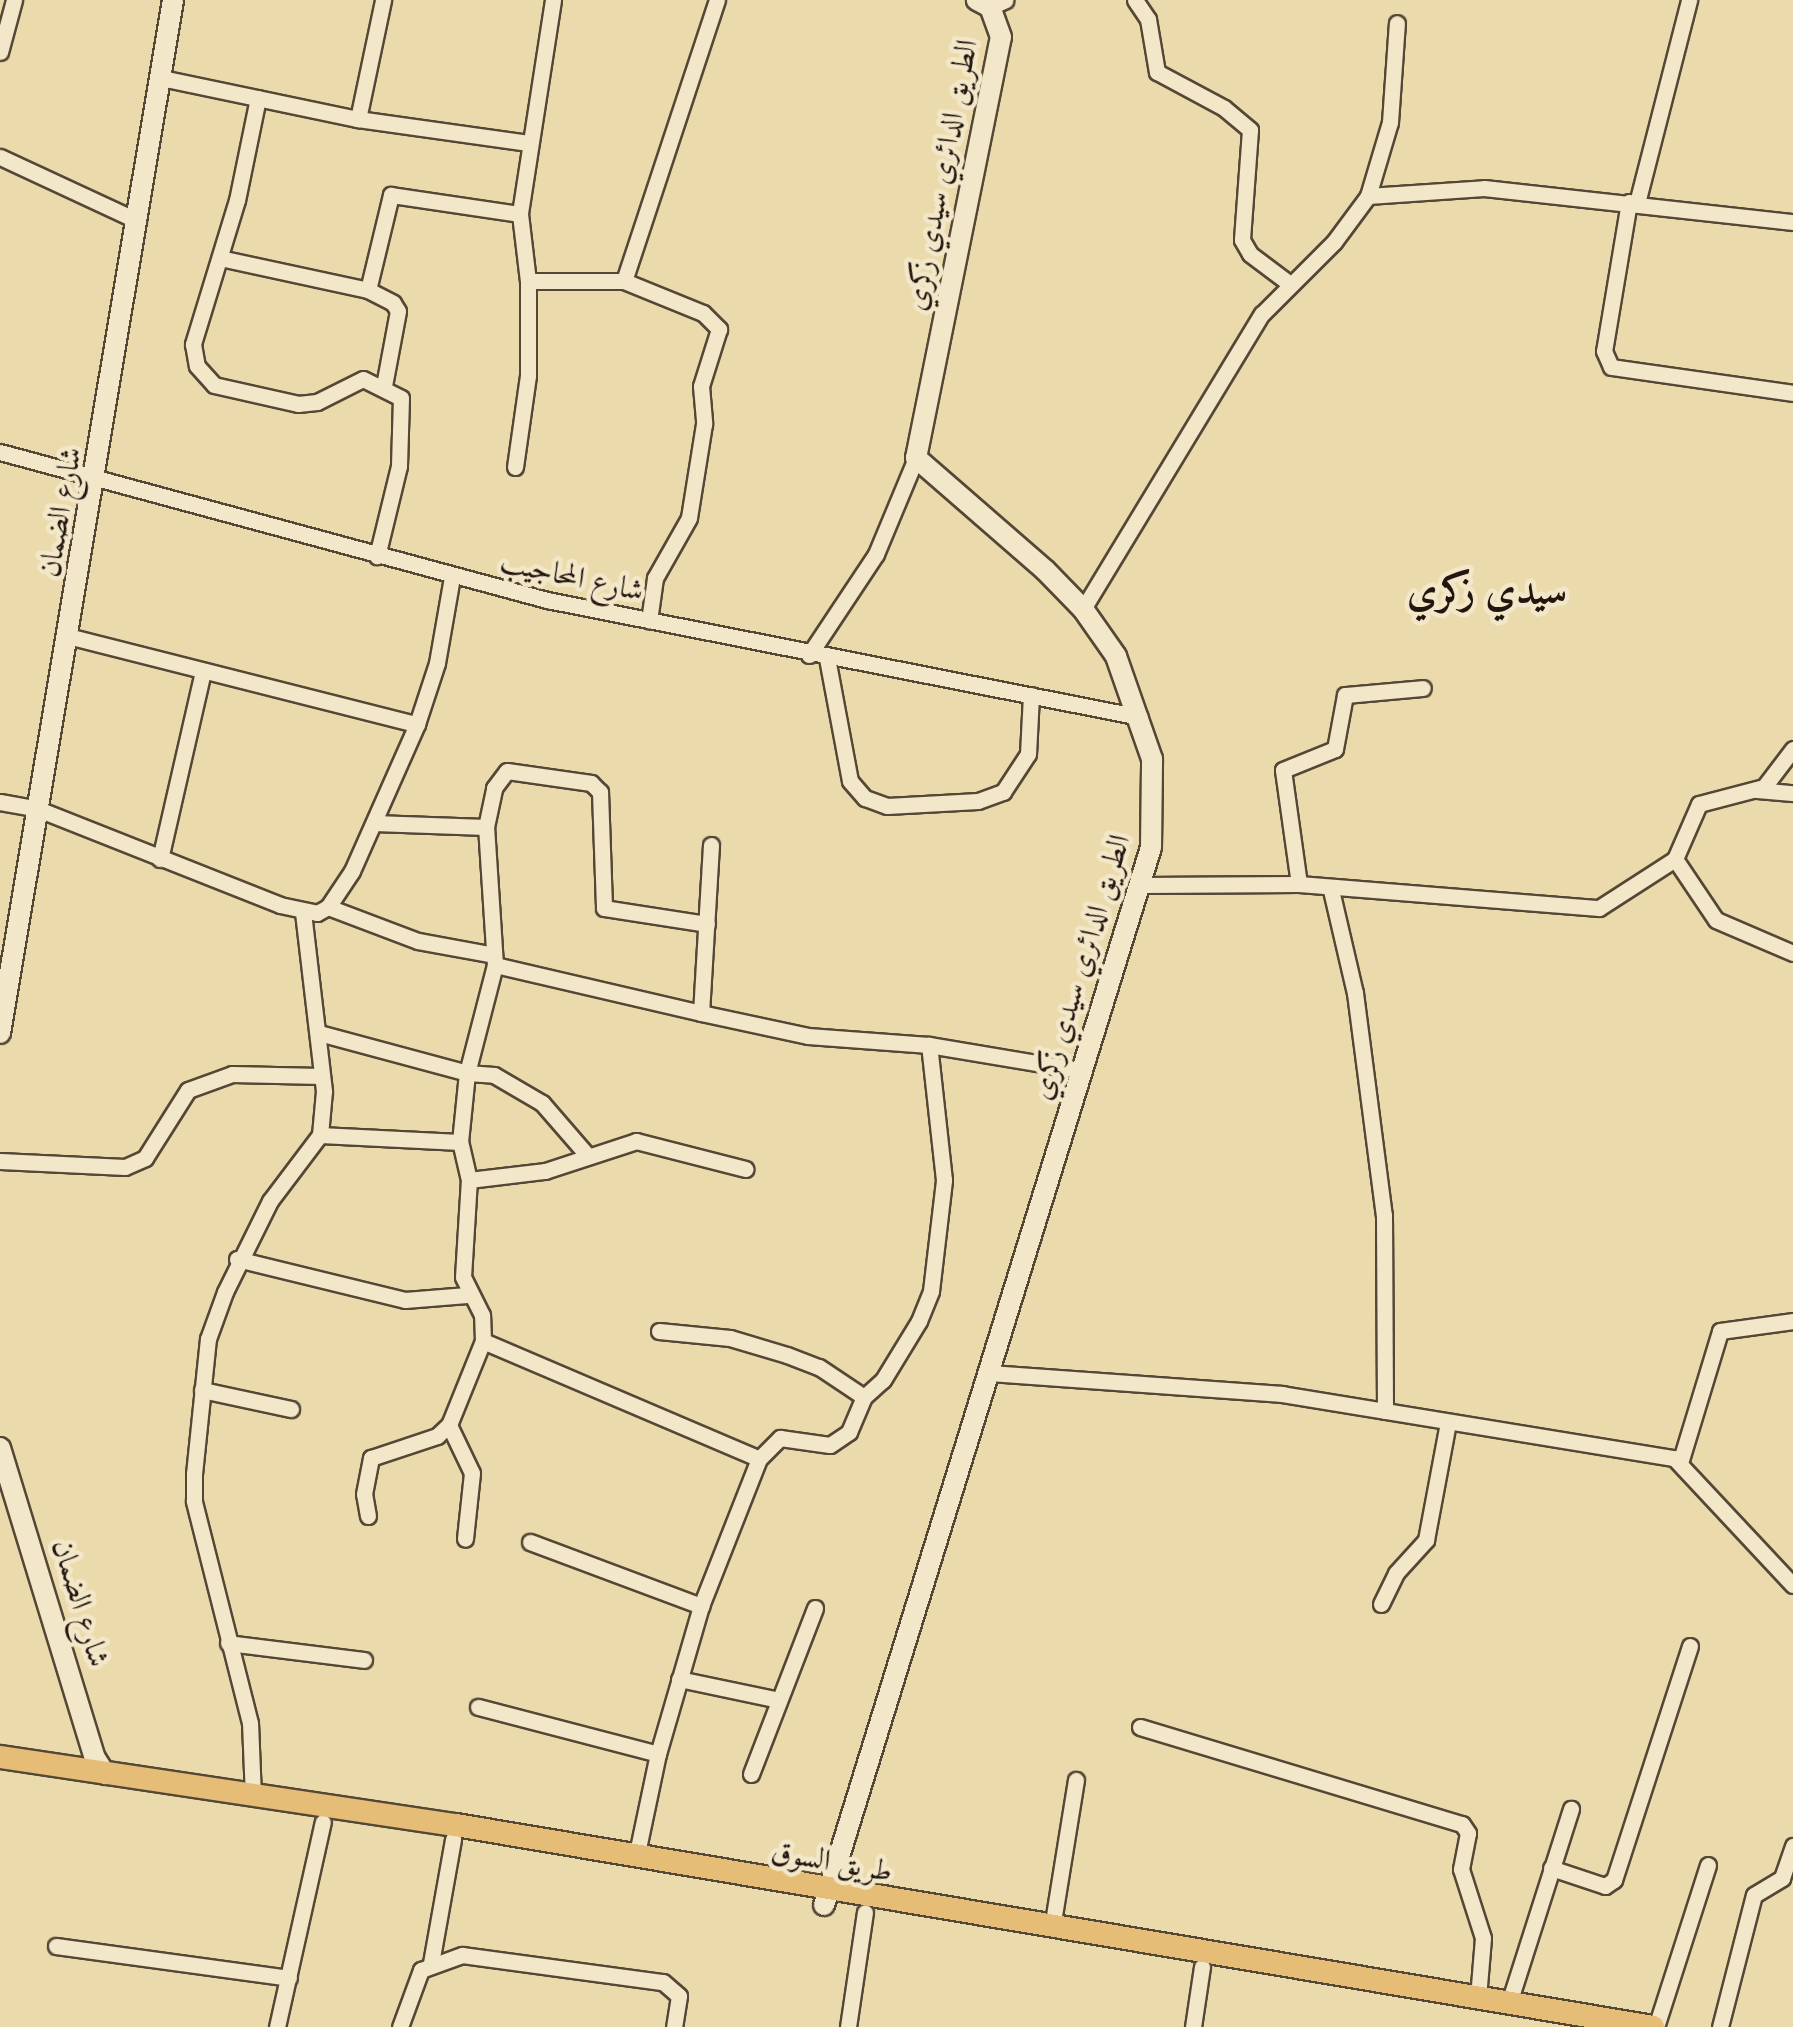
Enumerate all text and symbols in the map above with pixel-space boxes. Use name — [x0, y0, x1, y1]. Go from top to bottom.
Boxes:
street label: الطريق الدائري سيدي زكري — [897, 36, 985, 314]
street label: شارع الضمان — [31, 444, 89, 580]
street label: شارع المحاجيب — [497, 543, 647, 609]
district label: سيدي زكري — [1407, 565, 1567, 613]
street label: الطريق الدائري سيدي زكري — [1023, 830, 1137, 1104]
street label: شارع الضمان — [45, 1535, 117, 1671]
street label: طريق السوق — [768, 1833, 896, 1889]

